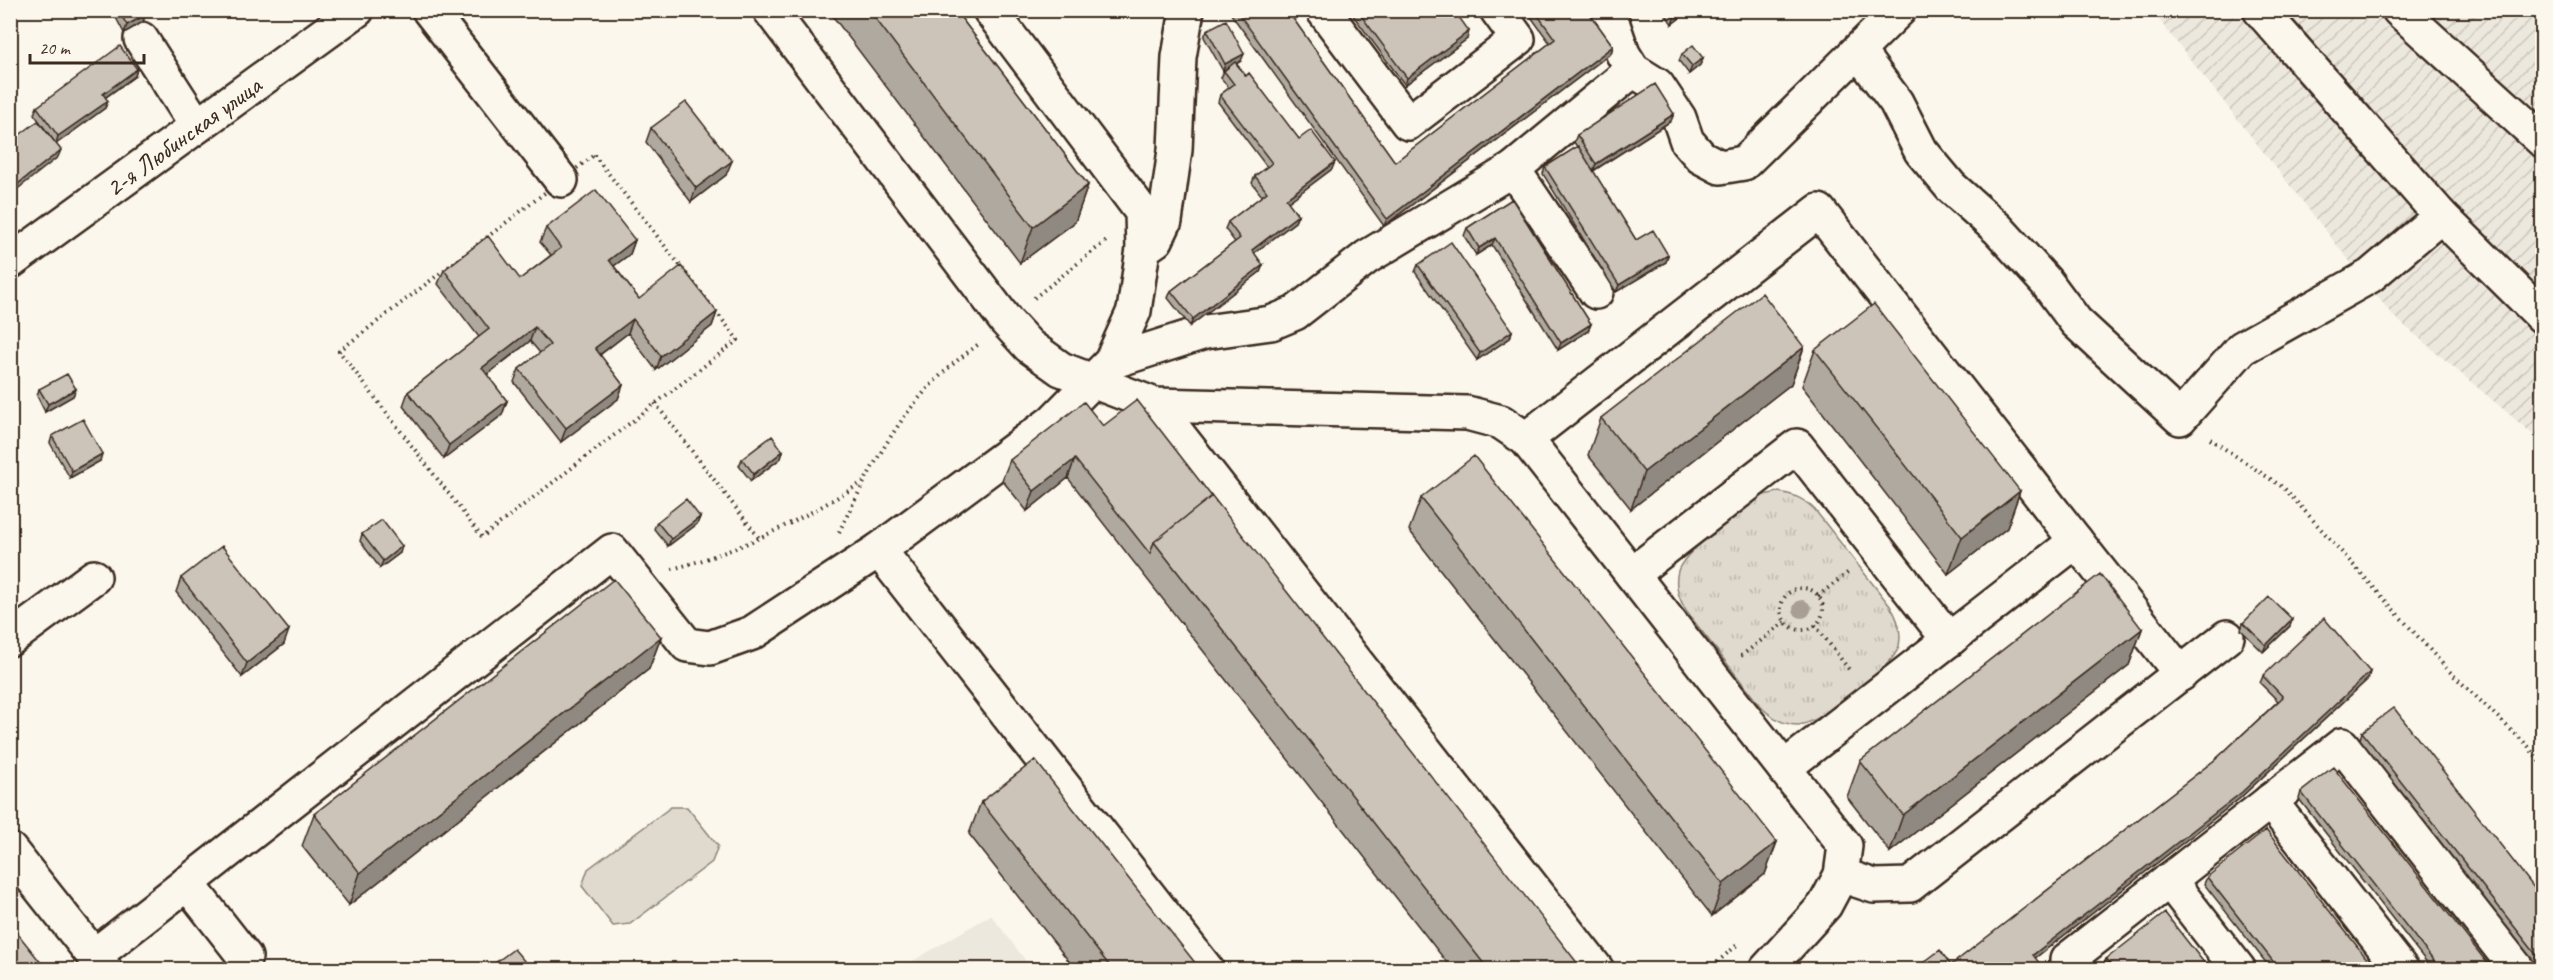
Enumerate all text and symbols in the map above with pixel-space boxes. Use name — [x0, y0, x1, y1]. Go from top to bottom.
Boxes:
scale bar — [30, 27, 144, 65]
text: 20 m — [39, 37, 72, 59]
street label: 2-я Любинская улица — [99, 68, 269, 204]

